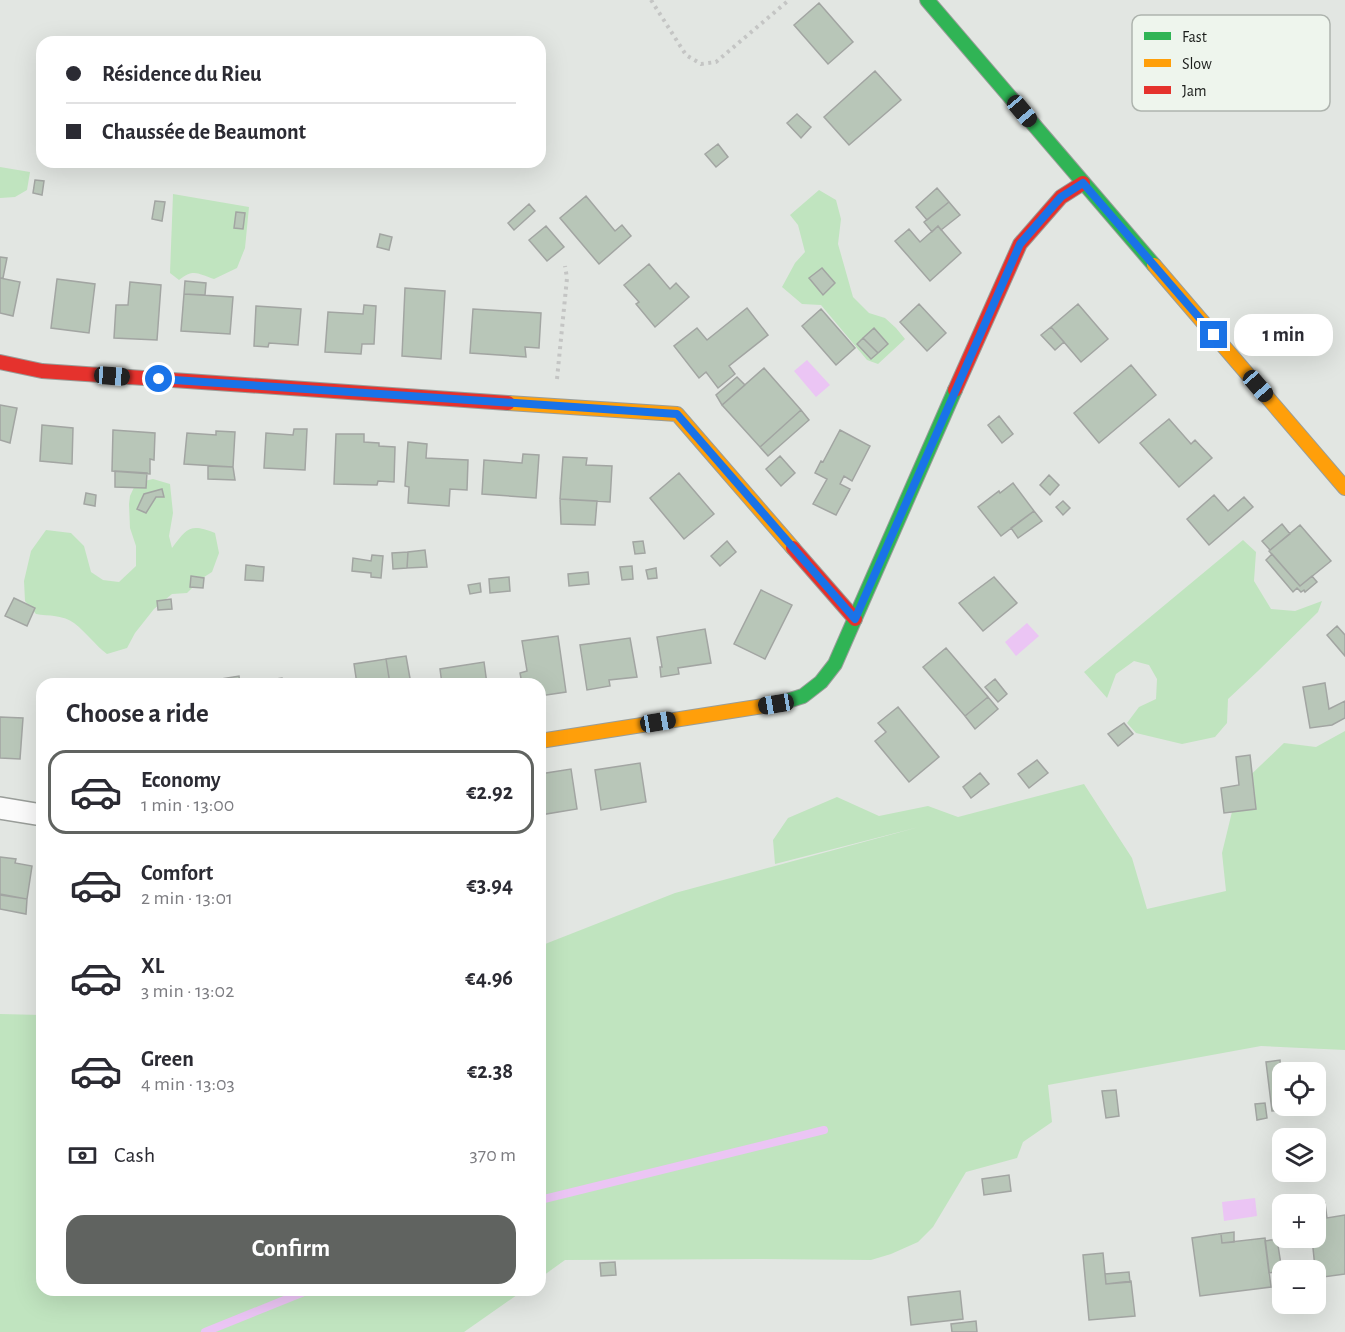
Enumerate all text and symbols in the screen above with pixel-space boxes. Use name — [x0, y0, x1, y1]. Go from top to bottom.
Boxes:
legend — [1132, 15, 1330, 111]
text: Fast — [1182, 29, 1207, 45]
text: Slow — [1182, 56, 1212, 72]
text: Résidence du Rieu — [102, 63, 262, 85]
text: Jam — [1182, 83, 1207, 99]
car — [1004, 91, 1040, 131]
text: Chaussée de Beaumont — [102, 121, 306, 143]
callout: 1 min — [1235, 314, 1334, 356]
route end — [1200, 321, 1227, 348]
text: 1 min — [1262, 325, 1305, 345]
route start — [145, 365, 172, 392]
car — [93, 366, 131, 386]
car — [1239, 367, 1277, 405]
car — [757, 692, 795, 716]
text: Choose a ride — [66, 700, 209, 727]
car — [639, 710, 677, 734]
icon: car — [69, 765, 123, 819]
text: Economy — [141, 769, 221, 791]
text: €2.92 — [466, 781, 513, 803]
text: 1 min · 13:00 — [141, 795, 234, 815]
icon: car — [69, 858, 123, 912]
text: Comfort — [141, 862, 213, 884]
text: €3.94 — [467, 874, 513, 896]
text: 2 min · 13:01 — [141, 888, 233, 908]
icon: car — [69, 951, 123, 1005]
text: XL — [141, 955, 164, 977]
text: €4.96 — [465, 967, 513, 989]
text: 3 min · 13:02 — [141, 981, 234, 1001]
icon: car — [69, 1044, 123, 1098]
text: Green — [141, 1048, 194, 1070]
text: €2.38 — [467, 1060, 513, 1082]
map controls — [1272, 1062, 1326, 1314]
button: locate — [1272, 1062, 1326, 1116]
text: 4 min · 13:03 — [141, 1074, 235, 1094]
button: layers — [1272, 1128, 1326, 1182]
icon: cash — [66, 1139, 99, 1172]
text: Cash — [114, 1144, 155, 1166]
text: 370 m — [470, 1145, 516, 1165]
button: + — [1272, 1194, 1326, 1248]
button: Confirm — [66, 1215, 516, 1284]
button: − — [1272, 1260, 1326, 1314]

